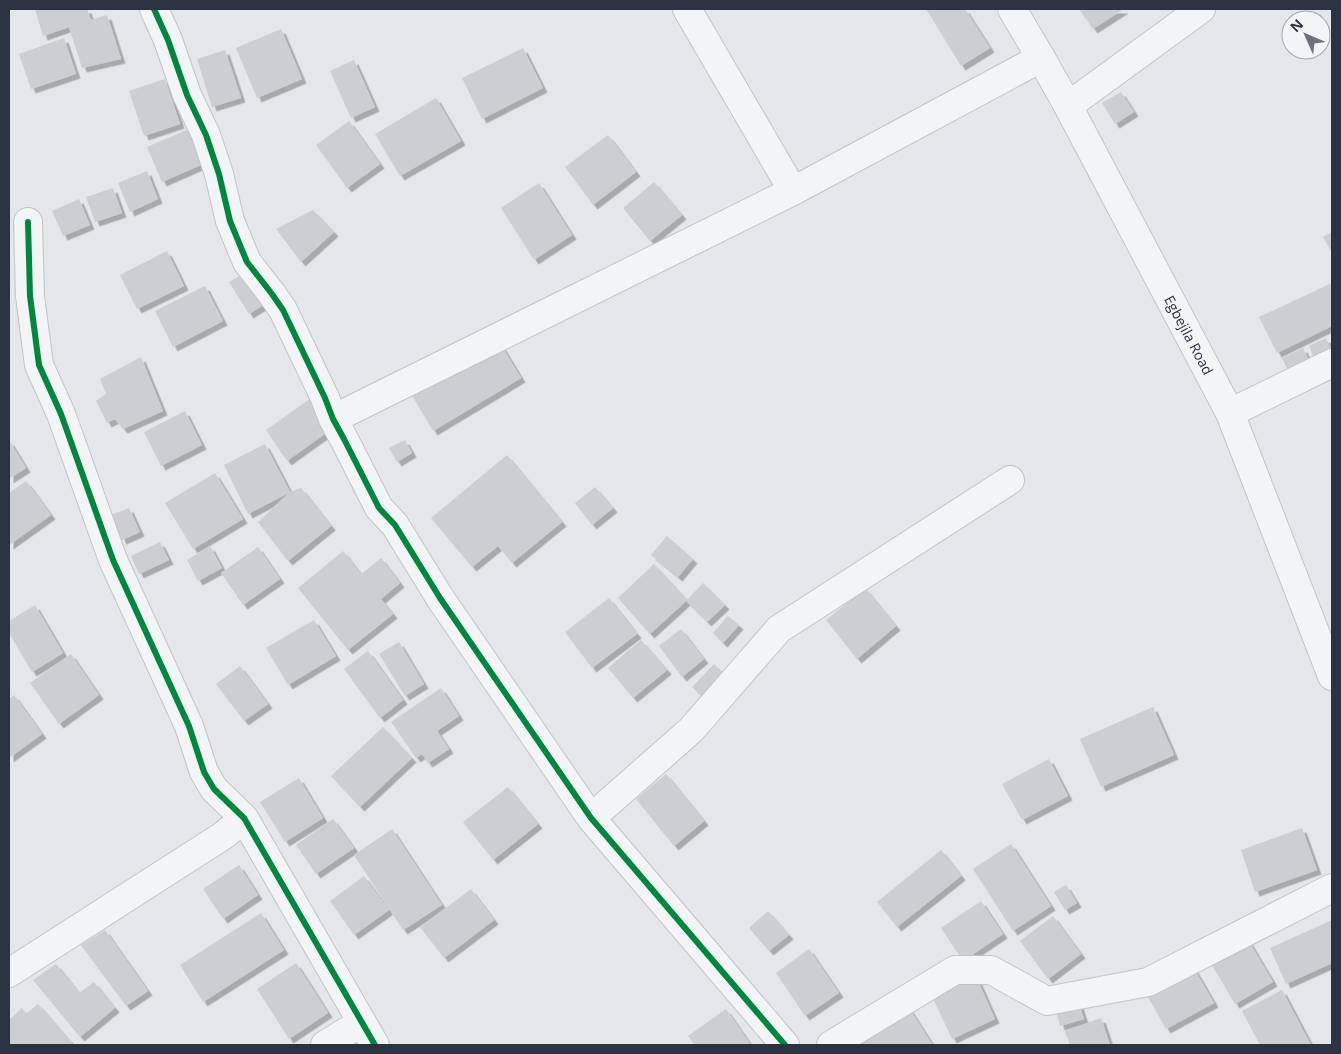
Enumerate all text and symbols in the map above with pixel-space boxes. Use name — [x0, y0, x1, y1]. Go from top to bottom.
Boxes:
north arrow — [1281, 10, 1331, 60]
text: N — [1286, 15, 1307, 36]
street label: Egbejila Road — [1160, 292, 1218, 378]

